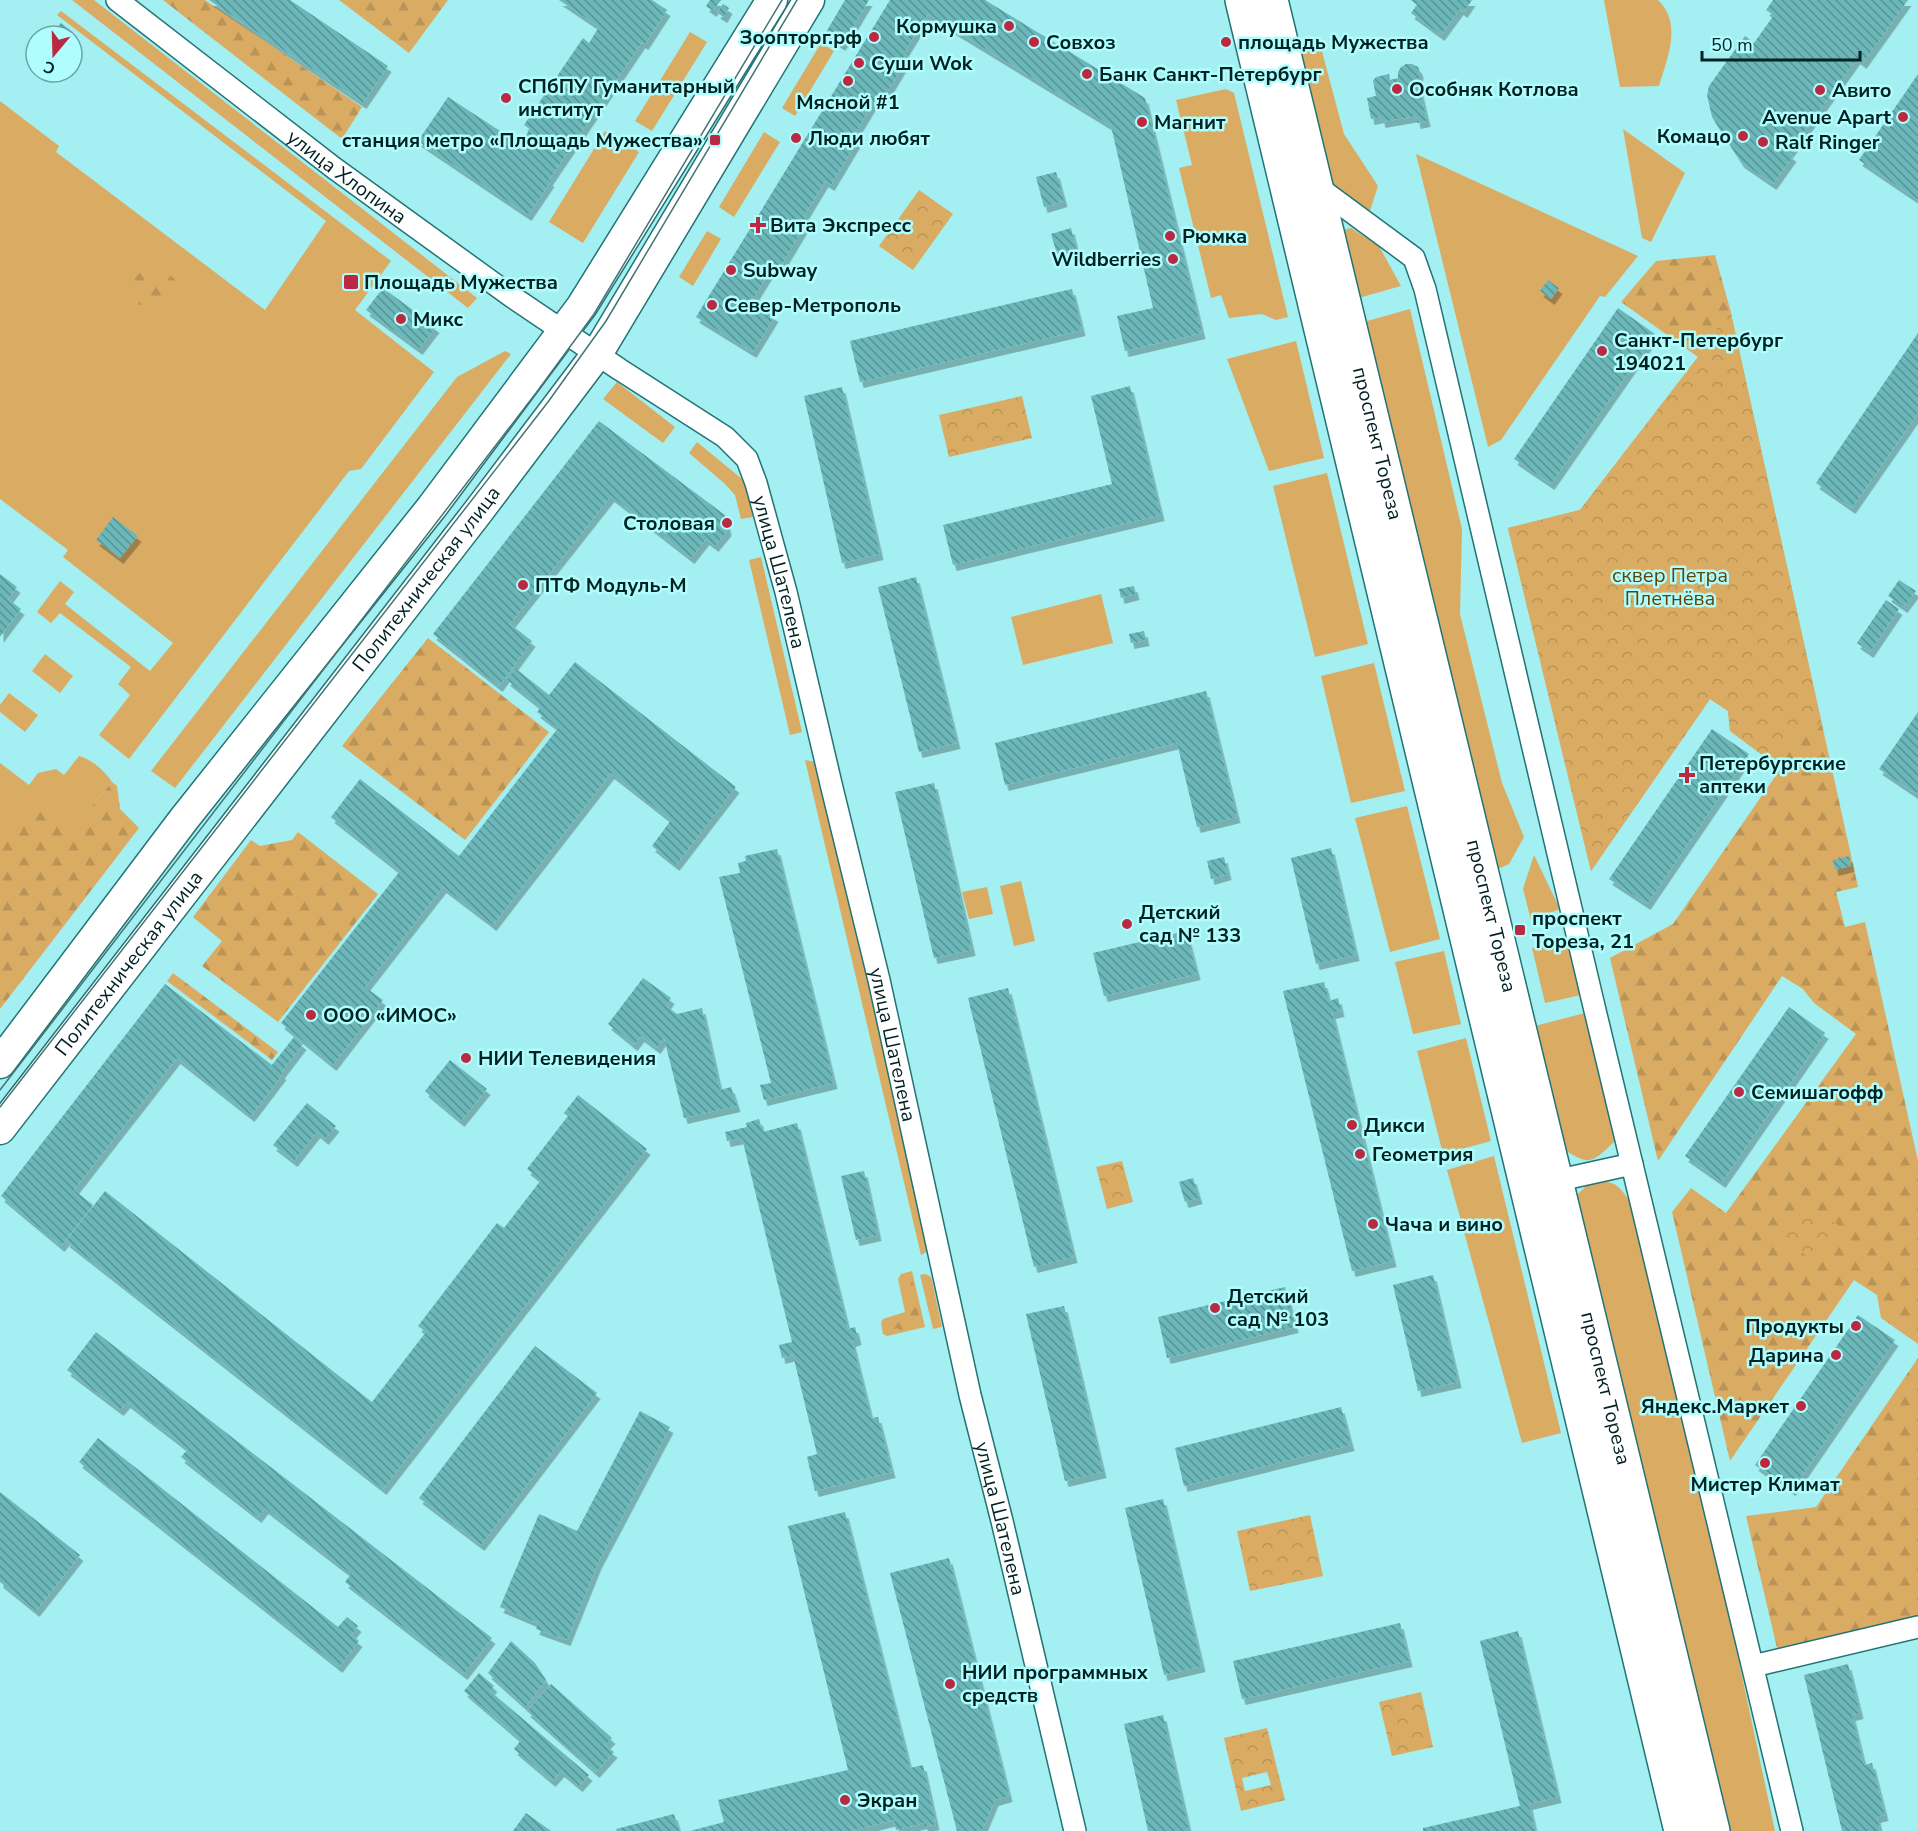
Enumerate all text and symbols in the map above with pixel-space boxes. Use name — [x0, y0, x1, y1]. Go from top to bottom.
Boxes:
place label: Кормушка — [896, 13, 997, 40]
marker: Кормушка — [1002, 19, 1016, 33]
north arrow — [24, 24, 84, 84]
place label: Зоопторг.рф — [740, 24, 862, 51]
scale bar — [1702, 24, 1860, 62]
place label: Совхоз — [1046, 29, 1116, 56]
place label: площадь Мужества — [1238, 29, 1429, 56]
marker: Зоопторг.рф — [867, 30, 881, 44]
text: 50 m — [1711, 33, 1753, 57]
marker: Совхоз — [1027, 35, 1041, 49]
marker: площадь Мужества — [1219, 35, 1233, 49]
place label: Суши Wok — [871, 50, 974, 77]
text: С — [41, 55, 58, 79]
marker: Суши Wok — [852, 56, 866, 70]
place label: Банк Санкт-Петербург — [1099, 61, 1322, 88]
marker: Банк Санкт-Петербург — [1080, 67, 1094, 81]
place label: СПбПУ Гуманитарный институт — [518, 73, 735, 123]
marker: Мясной #1 — [841, 74, 855, 88]
place label: Особняк Котлова — [1409, 76, 1579, 103]
place label: Авито — [1832, 77, 1891, 104]
marker: Особняк Котлова — [1390, 82, 1404, 96]
marker: Авито — [1813, 83, 1827, 97]
place label: Мясной #1 — [796, 89, 900, 116]
marker: СПбПУ Гуманитарный институт — [499, 91, 513, 105]
place label: Avenue Apart — [1762, 104, 1891, 131]
place label: Магнит — [1154, 109, 1226, 136]
marker: Avenue Apart — [1896, 110, 1910, 124]
marker: Магнит — [1135, 115, 1149, 129]
street label: улица Хлопина — [282, 123, 412, 230]
place label: Комацо — [1657, 123, 1731, 150]
place label: Люди любят — [808, 125, 930, 152]
place label: станция метро «Площадь Мужества» — [342, 127, 703, 154]
marker: Комацо — [1736, 129, 1750, 143]
place label: Ralf Ringer — [1775, 129, 1880, 156]
marker: Люди любят — [789, 131, 803, 145]
marker: станция метро «Площадь Мужества» — [708, 133, 722, 147]
marker: Ralf Ringer — [1756, 135, 1770, 149]
place label: Вита Экспресс — [770, 212, 912, 239]
marker: Вита Экспресс — [751, 218, 765, 232]
place label: Рюмка — [1182, 223, 1247, 250]
marker: Рюмка — [1163, 229, 1177, 243]
place label: Wildberries — [1051, 246, 1161, 273]
marker: Wildberries — [1166, 252, 1180, 266]
place label: Subway — [743, 257, 818, 284]
marker: Subway — [724, 263, 738, 277]
place label: Площадь Мужества — [364, 269, 558, 296]
marker: Площадь Мужества — [342, 273, 360, 291]
place label: Север-Метрополь — [724, 292, 901, 319]
marker: Север-Метрополь — [705, 298, 719, 312]
place label: Микс — [413, 306, 464, 333]
marker: Микс — [394, 312, 408, 326]
place label: Санкт-Петербург 194021 — [1614, 327, 1783, 377]
marker: Санкт-Петербург 194021 — [1595, 344, 1609, 358]
street label: проспект Тореза — [1346, 364, 1410, 523]
street label: Политехническая улица — [346, 480, 506, 677]
street label: улица Шателена — [747, 492, 812, 651]
place label: Столовая — [623, 510, 715, 537]
marker: Столовая — [720, 516, 734, 530]
park label: сквер Петра Плетнёва — [1612, 562, 1728, 612]
place label: ПТФ Модуль-М — [535, 572, 687, 599]
marker: ПТФ Модуль-М — [516, 578, 530, 592]
place label: Петербургские аптеки — [1699, 750, 1846, 800]
marker: Петербургские аптеки — [1680, 768, 1694, 782]
street label: проспект Тореза — [1461, 836, 1524, 995]
street label: Политехническая улица — [48, 865, 209, 1061]
place label: Детский сад № 133 — [1139, 899, 1241, 949]
place label: проспект Тореза, 21 — [1532, 905, 1634, 955]
marker: Детский сад № 133 — [1120, 917, 1134, 931]
marker: проспект Тореза, 21 — [1513, 923, 1527, 937]
street label: улица Шателена — [863, 965, 923, 1124]
place label: ООО «ИМОС» — [323, 1002, 457, 1029]
marker: ООО «ИМОС» — [304, 1008, 318, 1022]
place label: НИИ Телевидения — [478, 1045, 656, 1072]
marker: НИИ Телевидения — [459, 1051, 473, 1065]
place label: Семишагофф — [1751, 1079, 1884, 1106]
marker: Семишагофф — [1732, 1085, 1746, 1099]
place label: Дикси — [1364, 1112, 1425, 1139]
marker: Дикси — [1345, 1118, 1359, 1132]
place label: Геометрия — [1372, 1141, 1474, 1168]
marker: Геометрия — [1353, 1147, 1367, 1161]
place label: Чача и вино — [1385, 1211, 1503, 1238]
marker: Чача и вино — [1366, 1217, 1380, 1231]
place label: Детский сад № 103 — [1227, 1283, 1329, 1333]
marker: Детский сад № 103 — [1208, 1301, 1222, 1315]
street label: проспект Тореза — [1575, 1309, 1638, 1467]
place label: Продукты — [1745, 1313, 1844, 1340]
marker: Продукты — [1849, 1319, 1863, 1333]
place label: Дарина — [1749, 1342, 1824, 1369]
marker: Дарина — [1829, 1348, 1843, 1362]
place label: Яндекс.Маркет — [1641, 1393, 1790, 1420]
marker: Яндекс.Маркет — [1794, 1399, 1808, 1413]
street label: улица Шателена — [969, 1439, 1033, 1598]
marker: Мистер Климат — [1758, 1456, 1772, 1470]
place label: Мистер Климат — [1690, 1471, 1840, 1498]
place label: НИИ программных средств — [962, 1659, 1149, 1709]
marker: НИИ программных средств — [943, 1677, 957, 1691]
place label: Экран — [857, 1787, 917, 1814]
marker: Экран — [838, 1793, 852, 1807]

